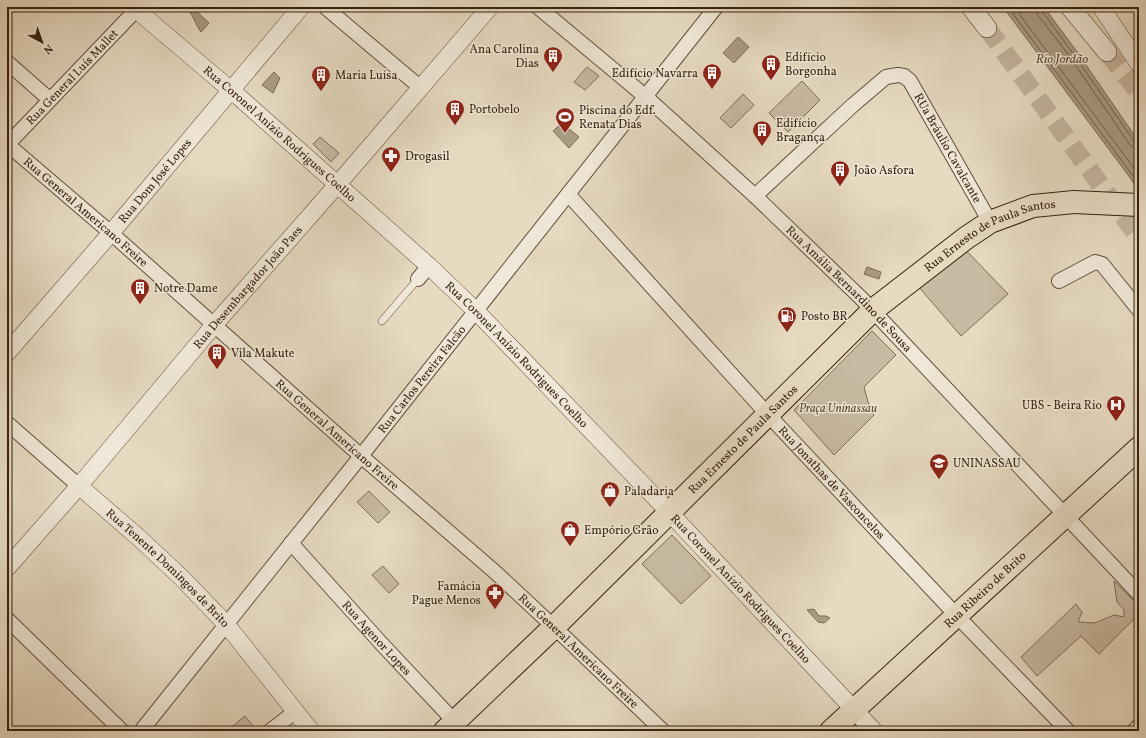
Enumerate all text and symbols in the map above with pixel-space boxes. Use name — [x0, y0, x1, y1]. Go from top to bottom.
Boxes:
north arrow — [22, 22, 62, 62]
street label: Rua General Luís Mallet — [23, 26, 122, 129]
text: N — [40, 40, 56, 57]
place label: Ana Carolina Dias — [470, 42, 539, 72]
building icon: Ana Carolina Dias — [542, 45, 564, 73]
place label: Edifício Borgonha — [785, 50, 837, 80]
water label: Rio Jordão — [1036, 51, 1088, 69]
building icon: Edifício Borgonha — [760, 53, 782, 81]
building icon: Edifício Navarra — [701, 62, 723, 90]
street label: Rua Coronel Anízio Rodrigues Coelho — [199, 63, 359, 206]
building icon: Maria Luísa — [310, 64, 332, 92]
place label: Edifício Navarra — [612, 66, 698, 82]
place label: Maria Luísa — [335, 68, 397, 84]
street label: RUa Bráulio Cavalcante — [910, 91, 985, 206]
building icon: Portobelo — [444, 98, 466, 126]
place label: Portobelo — [469, 102, 520, 118]
place label: Piscina do Edf. Renata Dias — [579, 103, 656, 133]
sports icon: Piscina do Edf. Renata Dias — [554, 106, 576, 134]
place label: Edifício Bragança — [776, 116, 825, 146]
building icon: Edifício Bragança — [751, 119, 773, 147]
street label: Rua Dom José Lopes — [115, 136, 196, 227]
pharmacy icon: Drogasil — [380, 145, 402, 173]
place label: Drogasil — [405, 149, 450, 165]
street label: Rua General Americano Freire — [19, 154, 151, 271]
building icon: João Asfora — [829, 159, 851, 187]
place label: João Asfora — [854, 163, 914, 179]
street label: Rua Ernesto de Paula Santos — [921, 197, 1056, 277]
street label: Rua Desembargador João Paes — [190, 223, 307, 353]
street label: Rua Amália Bernardino de Sousa — [782, 223, 915, 356]
building icon: Notre Dame — [129, 277, 151, 305]
street label: Rua Coronel Anízio Rodrigues Coelho — [441, 278, 591, 432]
place label: Notre Dame — [154, 281, 218, 297]
fuel station icon: Posto BR — [776, 305, 798, 333]
place label: Posto BR — [801, 309, 848, 325]
street label: Rua Carlos Pereira Falcão — [375, 323, 470, 437]
building icon: Vila Makute — [206, 342, 228, 370]
place label: Vila Makute — [231, 346, 295, 362]
street label: Rua General Americano Freire — [272, 376, 402, 494]
street label: Rua Ernesto de Paula Santos — [685, 382, 802, 498]
hospital icon: UBS - Beira Rio — [1105, 394, 1127, 422]
place label: UBS - Beira Rio — [1022, 398, 1102, 414]
park label: Praça Uninassau — [799, 401, 877, 417]
street label: Rua Jonathas de Vasconcelos — [774, 423, 888, 543]
school or university icon: UNINASSAU — [928, 452, 950, 480]
place label: UNINASSAU — [953, 456, 1021, 472]
shop icon: Paladaria — [599, 480, 621, 508]
place label: Paladaria — [624, 484, 674, 500]
street label: Rua Tenente Domingos de Brito — [102, 506, 232, 632]
street label: Rua Coronel Anízio Rodrigues Coelho — [666, 511, 814, 667]
shop icon: Empório Grão — [559, 519, 581, 547]
place label: Empório Grão — [584, 523, 659, 539]
street label: Rua Ribeiro de Brito — [941, 548, 1030, 632]
place label: Famácia Pague Menos — [412, 579, 481, 609]
pharmacy icon: Famácia Pague Menos — [484, 582, 506, 610]
street label: Rua General Americano Freire — [514, 591, 642, 713]
street label: Rua Agenor Lopes — [338, 598, 414, 679]

